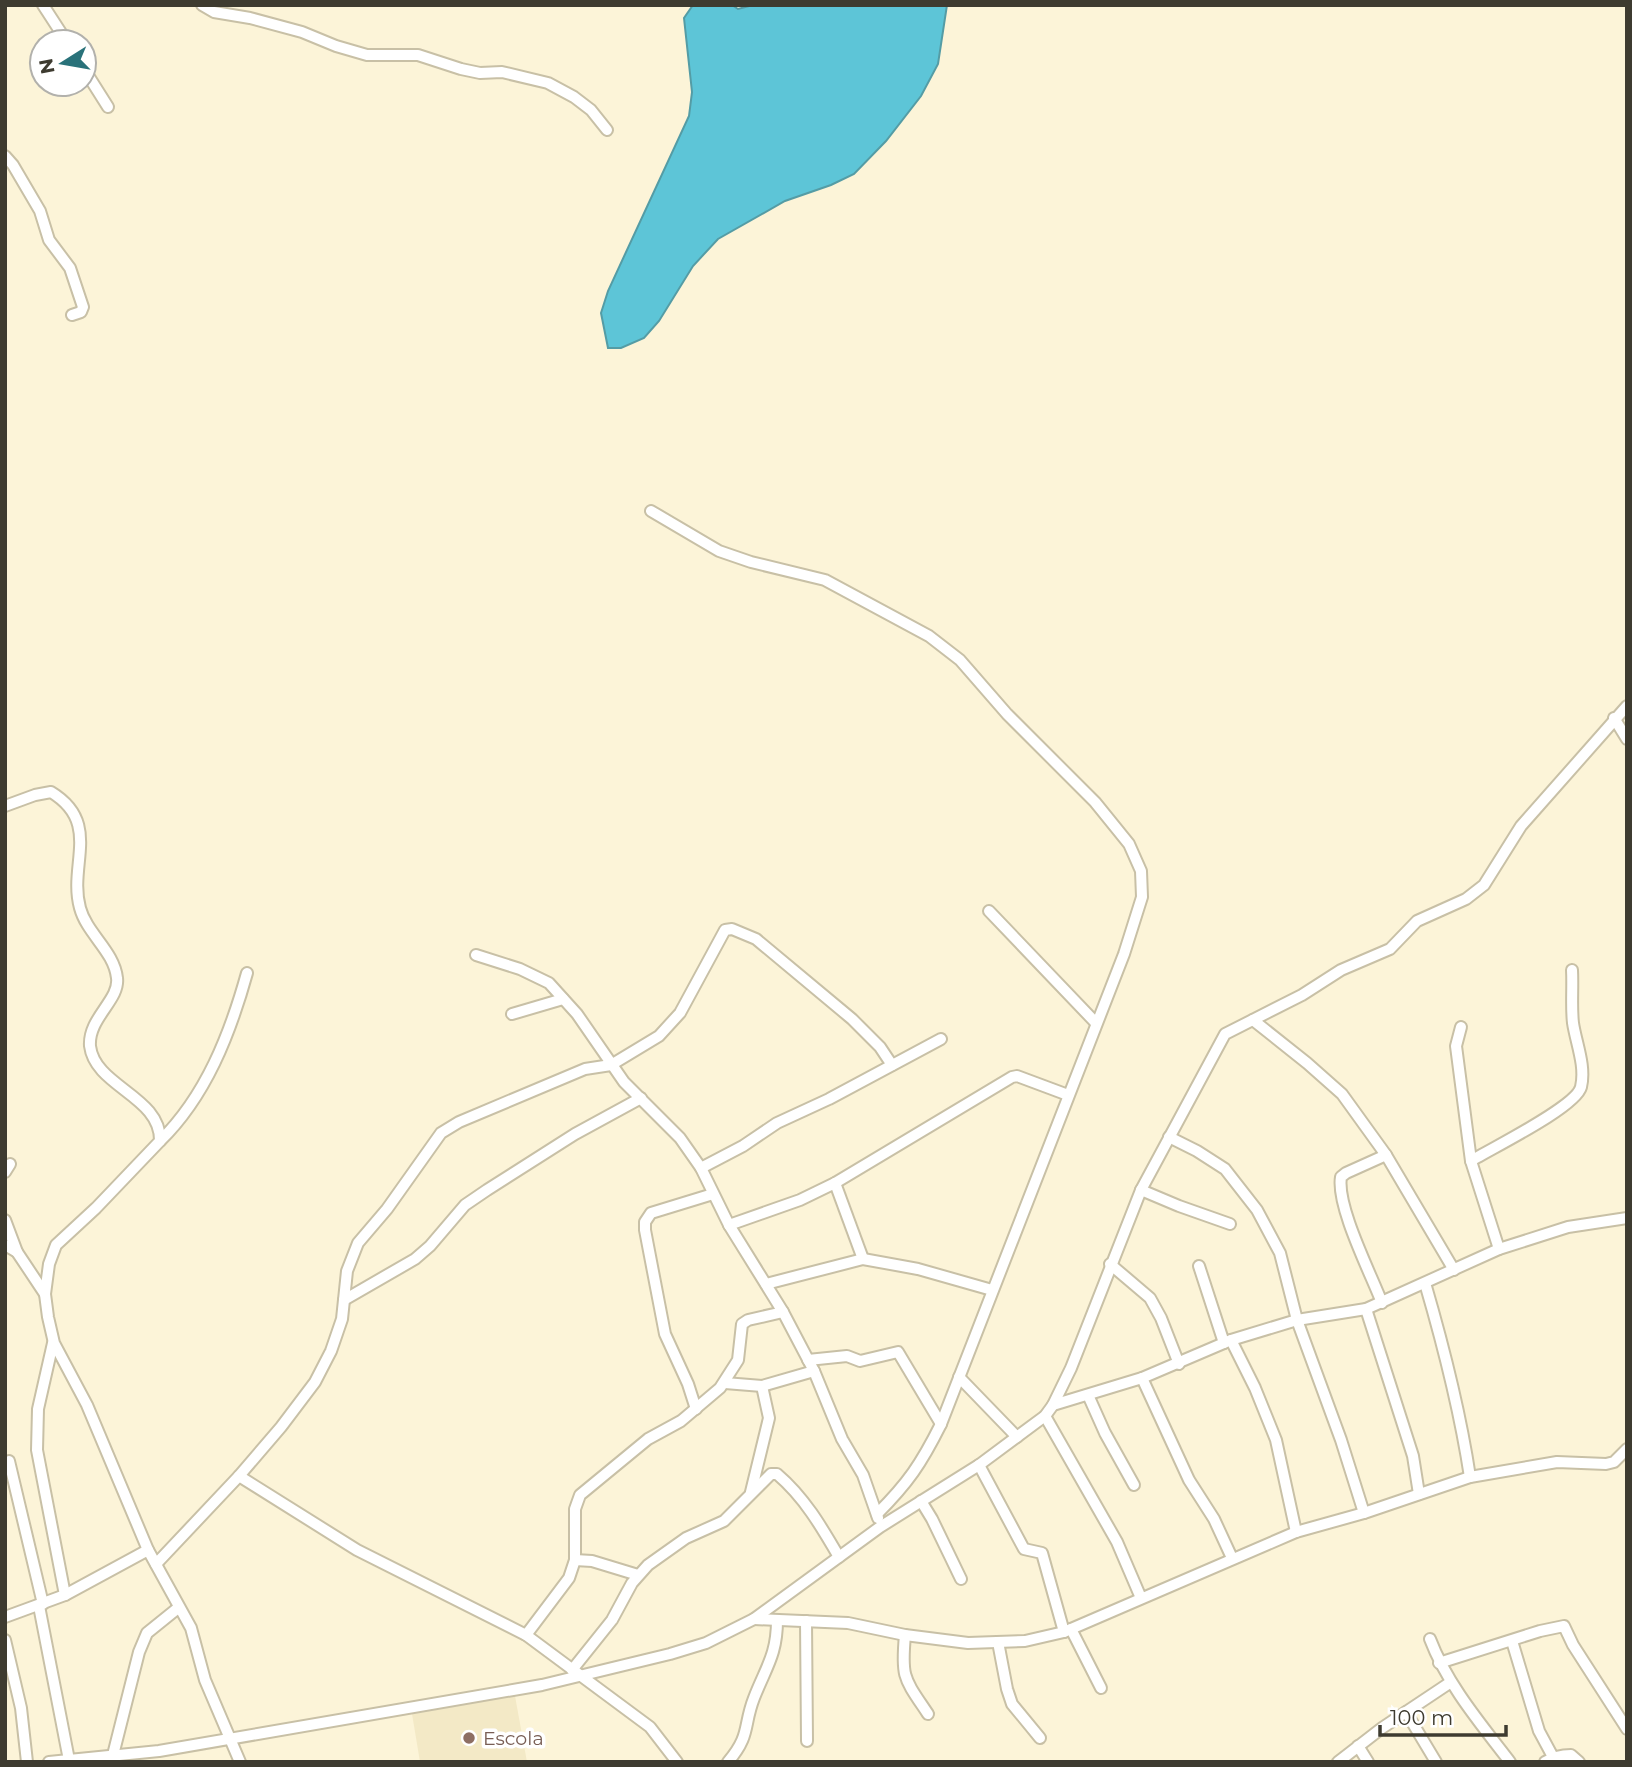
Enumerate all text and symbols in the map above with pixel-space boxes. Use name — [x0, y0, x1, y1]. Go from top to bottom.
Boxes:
north arrow — [28, 28, 98, 98]
text: N — [34, 56, 60, 76]
scale bar — [1380, 1694, 1506, 1738]
text: 100 m — [1390, 1705, 1453, 1730]
place label: Escola — [483, 1727, 544, 1750]
marker: Escola — [461, 1730, 477, 1746]

